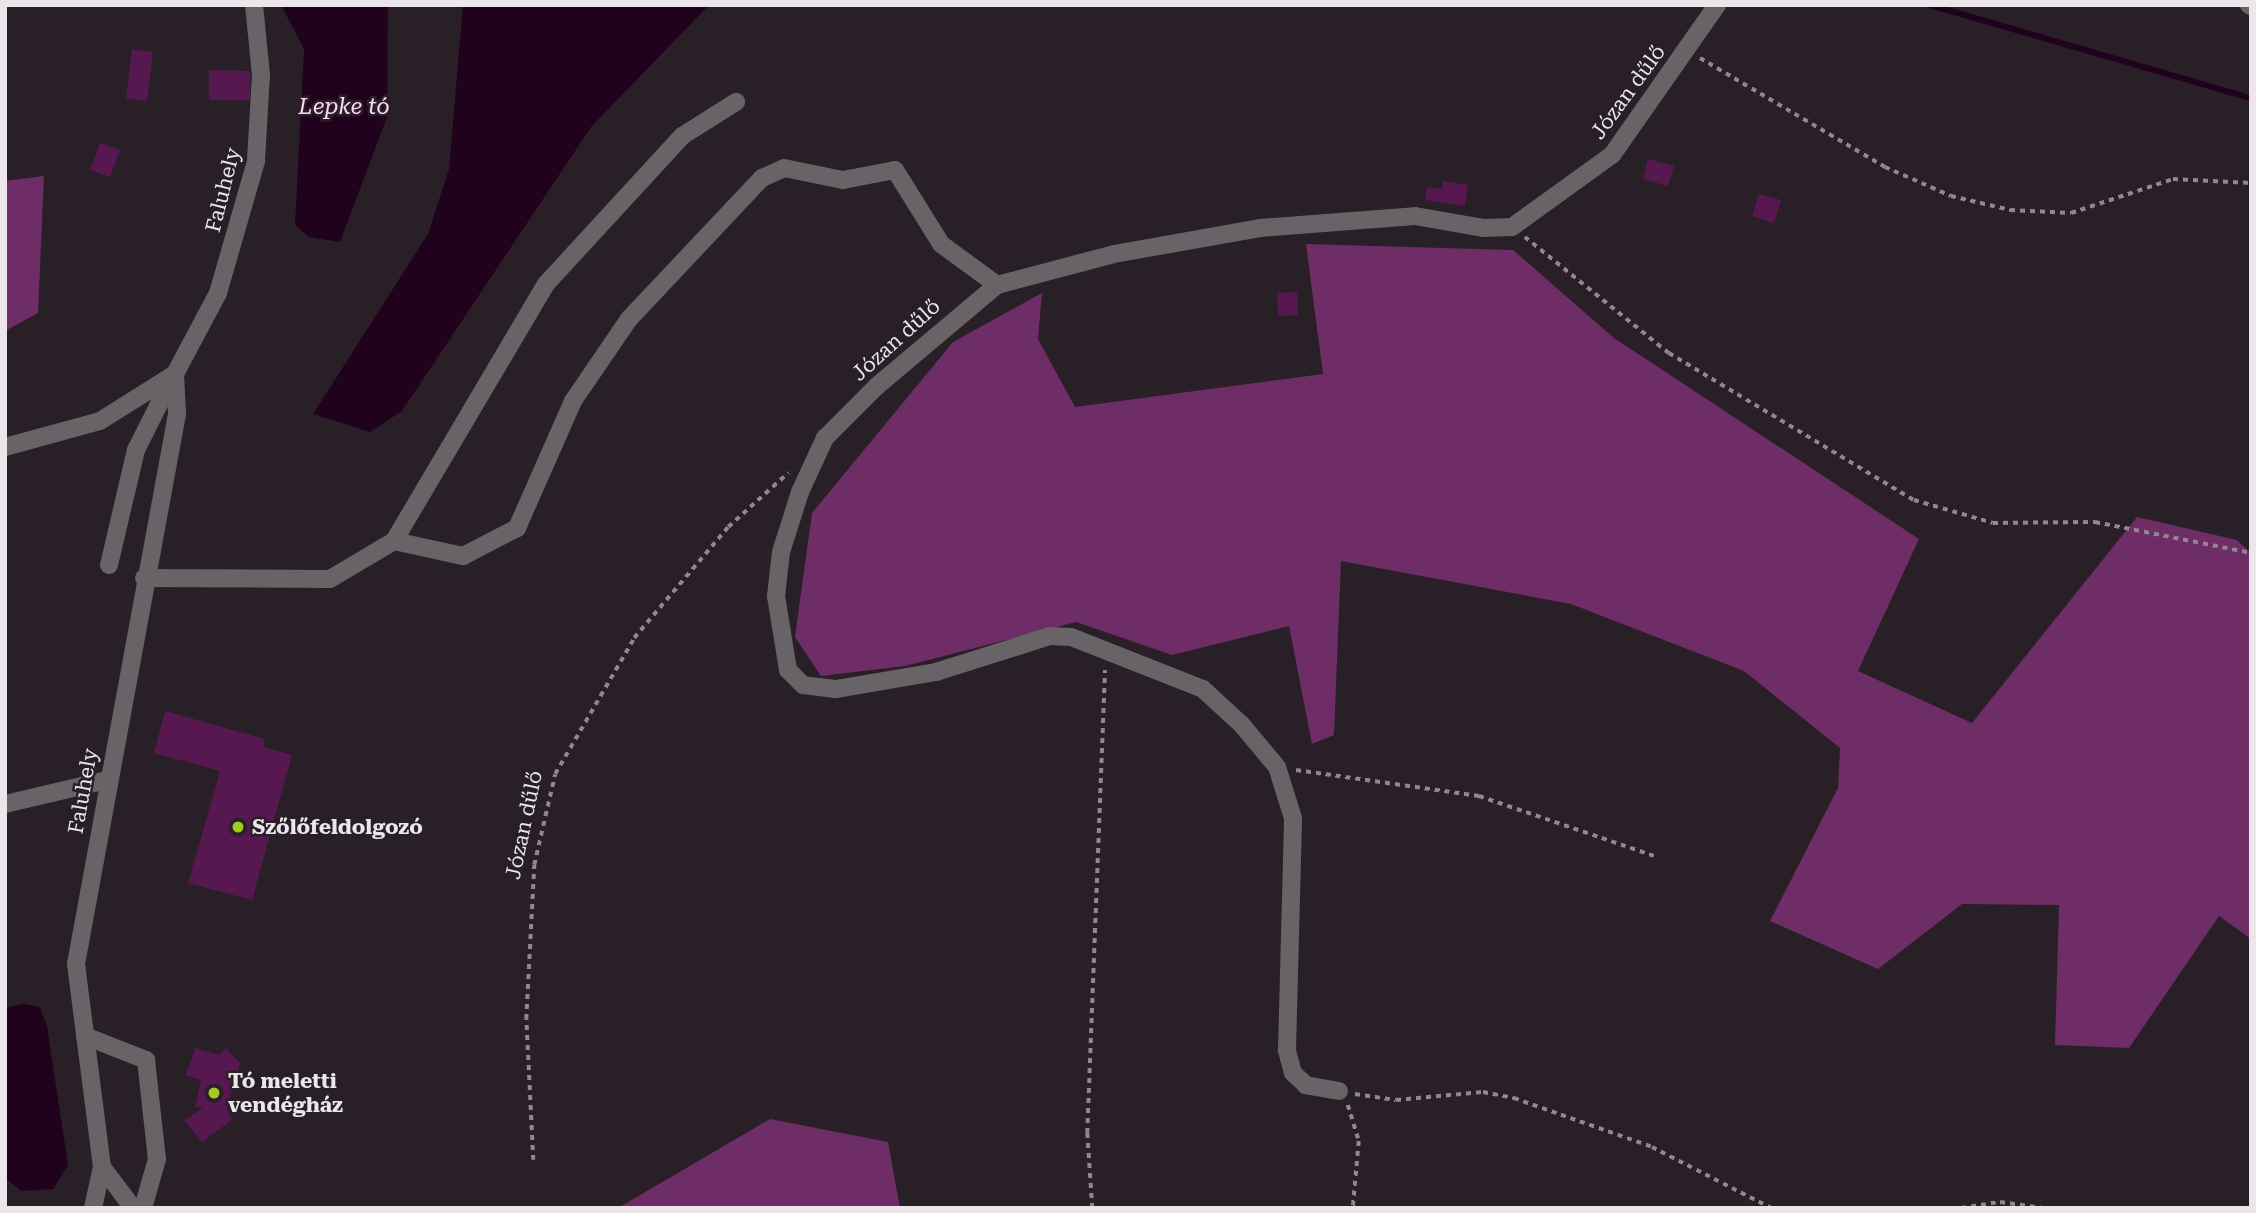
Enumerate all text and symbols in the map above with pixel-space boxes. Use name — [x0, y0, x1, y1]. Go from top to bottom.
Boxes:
street label: Józan dűlő — [1585, 40, 1671, 144]
water label: Lepke tó — [298, 93, 390, 121]
street label: Faluhely — [200, 145, 246, 235]
street label: Józan dűlő — [847, 294, 945, 386]
street label: Faluhely — [63, 746, 103, 836]
street label: Józan dűlő — [500, 768, 548, 882]
place label: Szőlőfeldolgozó — [252, 814, 423, 840]
marker: Szőlőfeldolgozó — [230, 819, 246, 835]
place label: Tó meletti vendégház — [228, 1068, 343, 1118]
marker: Tó meletti vendégház — [206, 1085, 222, 1101]

